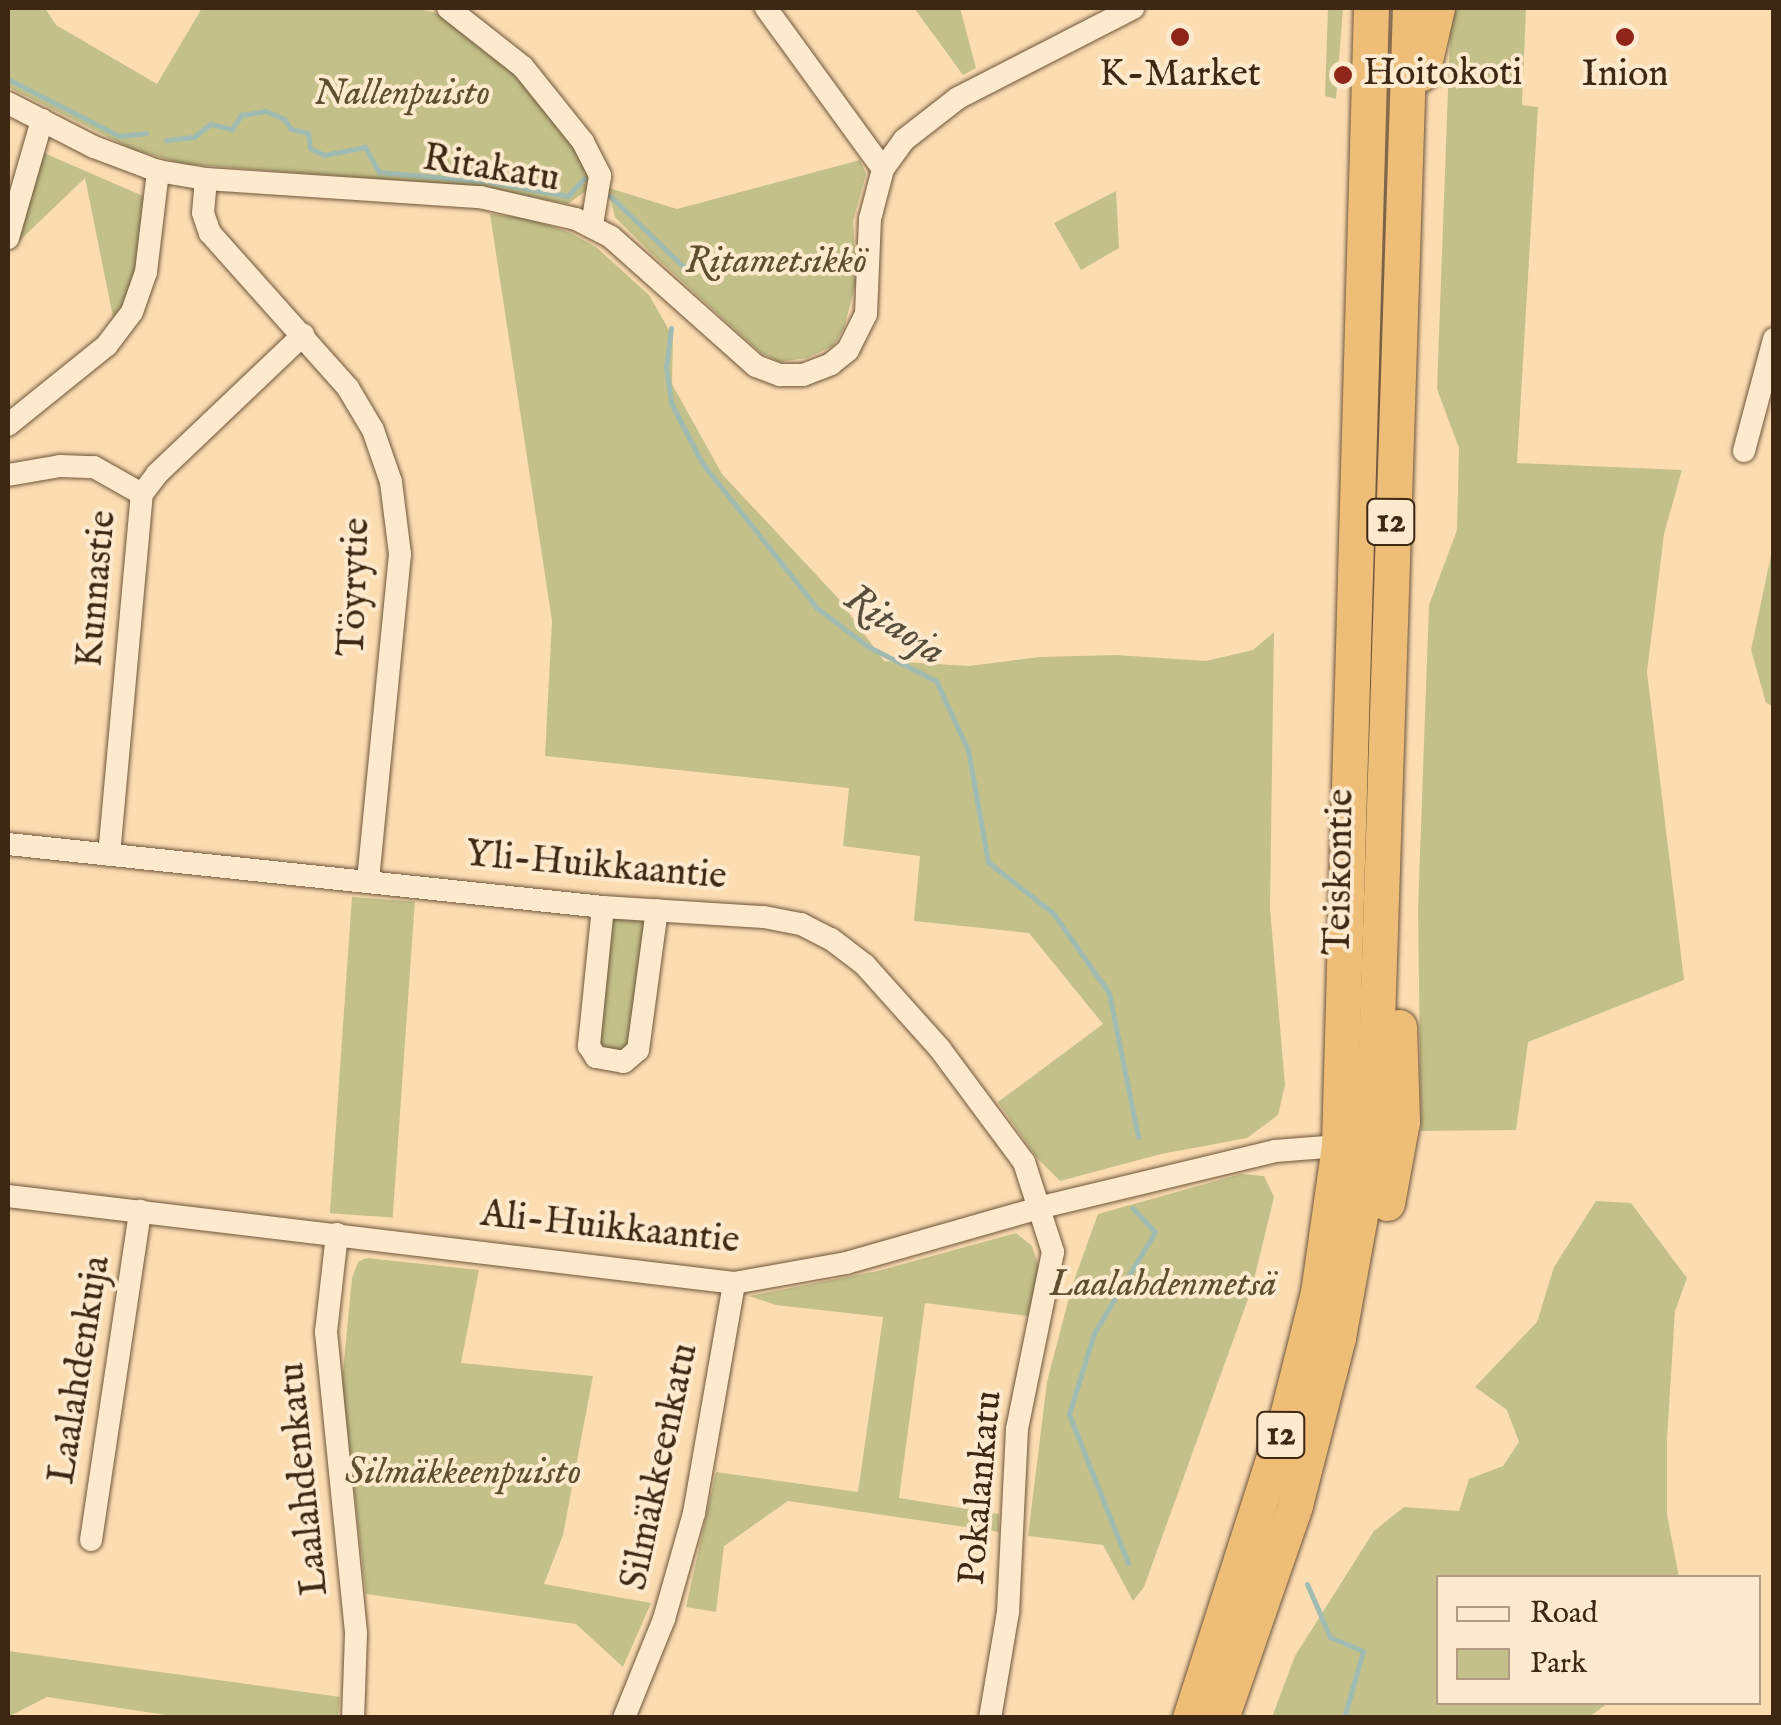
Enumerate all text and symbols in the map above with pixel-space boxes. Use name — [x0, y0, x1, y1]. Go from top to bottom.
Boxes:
marker: K-Market — [1169, 26, 1191, 48]
marker: Inion — [1614, 26, 1636, 48]
place label: Hoitokoti — [1363, 52, 1522, 98]
place label: K-Market — [1099, 53, 1261, 99]
place label: Inion — [1581, 53, 1669, 99]
marker: Hoitokoti — [1332, 64, 1354, 86]
park label: Nallenpuisto — [314, 72, 490, 118]
street label: Ritakatu — [419, 137, 563, 203]
park label: Ritametsikkö — [685, 240, 867, 286]
road number: 12 — [1366, 492, 1416, 552]
street label: Kunnastie — [68, 508, 128, 670]
street label: Töyrytie — [331, 517, 381, 657]
water label: Ritaoja — [835, 575, 953, 677]
street label: Teiskontie — [1317, 788, 1365, 956]
street label: Yli-Huikkaantie — [464, 833, 728, 901]
street label: Ali-Huikkaantie — [478, 1193, 742, 1265]
street label: Laalahdenkuja — [40, 1253, 122, 1487]
park label: Laalahdenmetsä — [1049, 1263, 1277, 1309]
street label: Silmäkkeenkatu — [613, 1340, 709, 1594]
street label: Laalahdenkatu — [270, 1360, 340, 1598]
street label: Pokalankatu — [951, 1389, 1013, 1587]
road number: 12 — [1256, 1405, 1306, 1465]
park label: Silmäkkeenpuisto — [345, 1451, 581, 1497]
legend — [1436, 1575, 1761, 1705]
text: Road — [1530, 1595, 1598, 1633]
text: Park — [1530, 1645, 1587, 1683]

